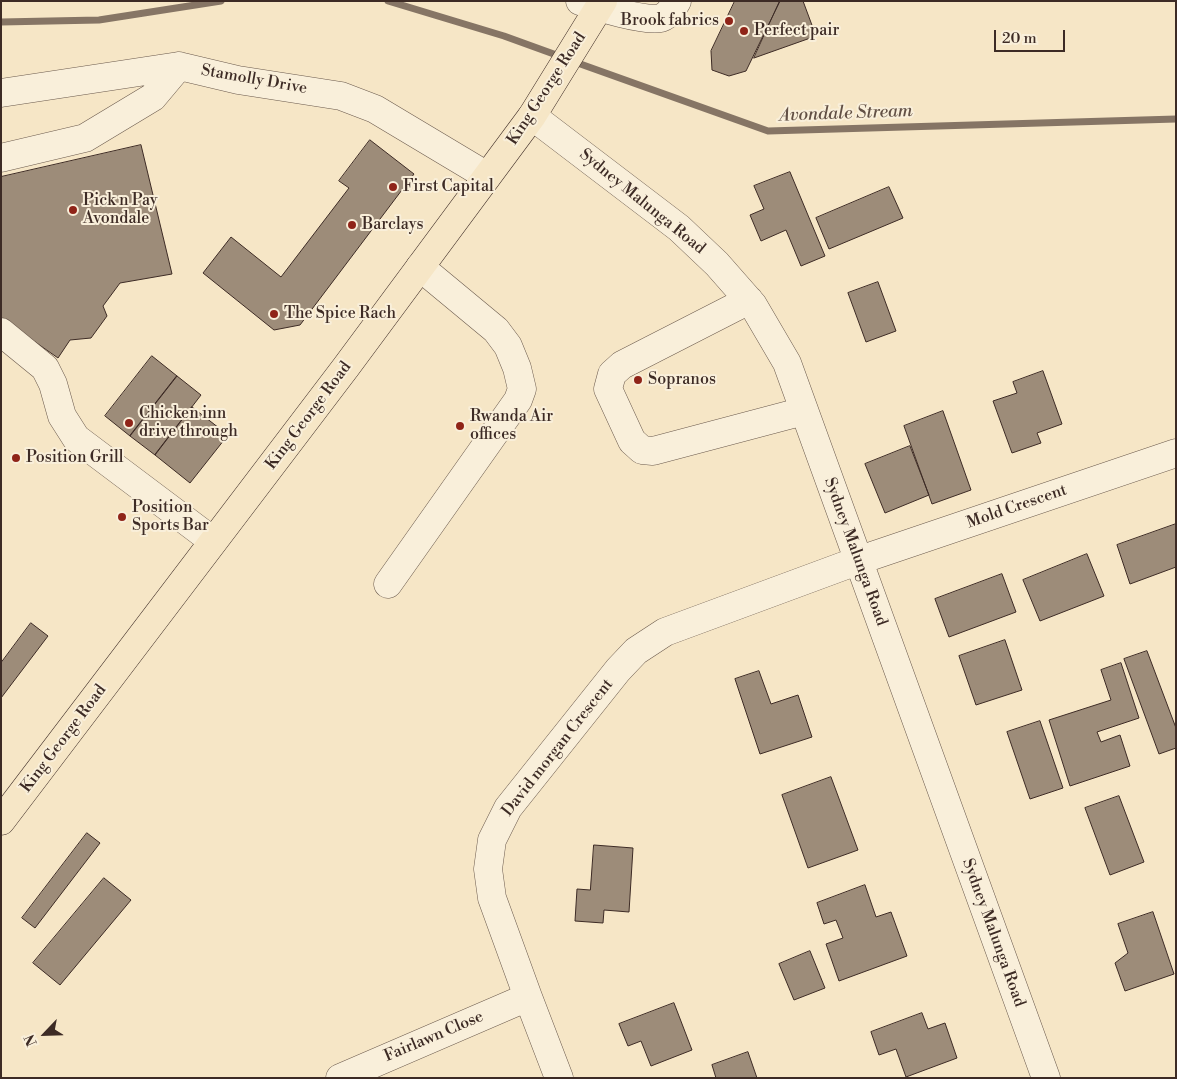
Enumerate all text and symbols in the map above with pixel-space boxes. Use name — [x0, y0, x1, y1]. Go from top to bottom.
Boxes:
place label: Brook fabrics — [621, 11, 719, 31]
marker: Brook fabrics — [723, 15, 735, 27]
scale bar — [997, 20, 1068, 52]
place label: Perfect pair — [754, 21, 839, 41]
marker: Perfect pair — [738, 25, 750, 37]
street label: King George Road — [503, 29, 591, 149]
text: 20 m — [1002, 29, 1037, 48]
street label: Stamolly Drive — [199, 61, 309, 99]
water label: Avondale Stream — [779, 101, 913, 127]
street label: Sydney Malunga Road — [575, 145, 709, 259]
place label: First Capital — [403, 177, 494, 197]
marker: First Capital — [387, 181, 399, 193]
place label: Pick n Pay Avondale — [83, 191, 158, 229]
marker: Pick n Pay Avondale — [67, 204, 79, 216]
place label: Barclays — [362, 215, 424, 235]
marker: Barclays — [346, 219, 358, 231]
place label: The Spice Rach — [284, 304, 396, 324]
marker: The Spice Rach — [268, 308, 280, 320]
street label: King George Road — [262, 358, 356, 474]
place label: Sopranos — [648, 370, 716, 390]
marker: Sopranos — [632, 374, 644, 386]
place label: Chicken inn drive through — [139, 404, 238, 442]
place label: Rwanda Air offices — [470, 407, 553, 445]
marker: Chicken inn drive through — [123, 417, 135, 429]
marker: Rwanda Air offices — [454, 420, 466, 432]
place label: Position Grill — [26, 448, 123, 468]
marker: Position Grill — [10, 452, 22, 464]
street label: Sydney Malunga Road — [819, 475, 891, 629]
street label: Mold Crescent — [964, 481, 1070, 533]
place label: Position Sports Bar — [132, 498, 209, 536]
marker: Position Sports Bar — [116, 511, 128, 523]
street label: David morgan Crescent — [498, 675, 618, 821]
street label: King George Road — [17, 681, 111, 797]
street label: Sydney Malunga Road — [957, 856, 1029, 1010]
street label: Fairlawn Close — [381, 1007, 487, 1067]
north arrow — [20, 1009, 70, 1059]
text: N — [21, 1031, 42, 1049]

